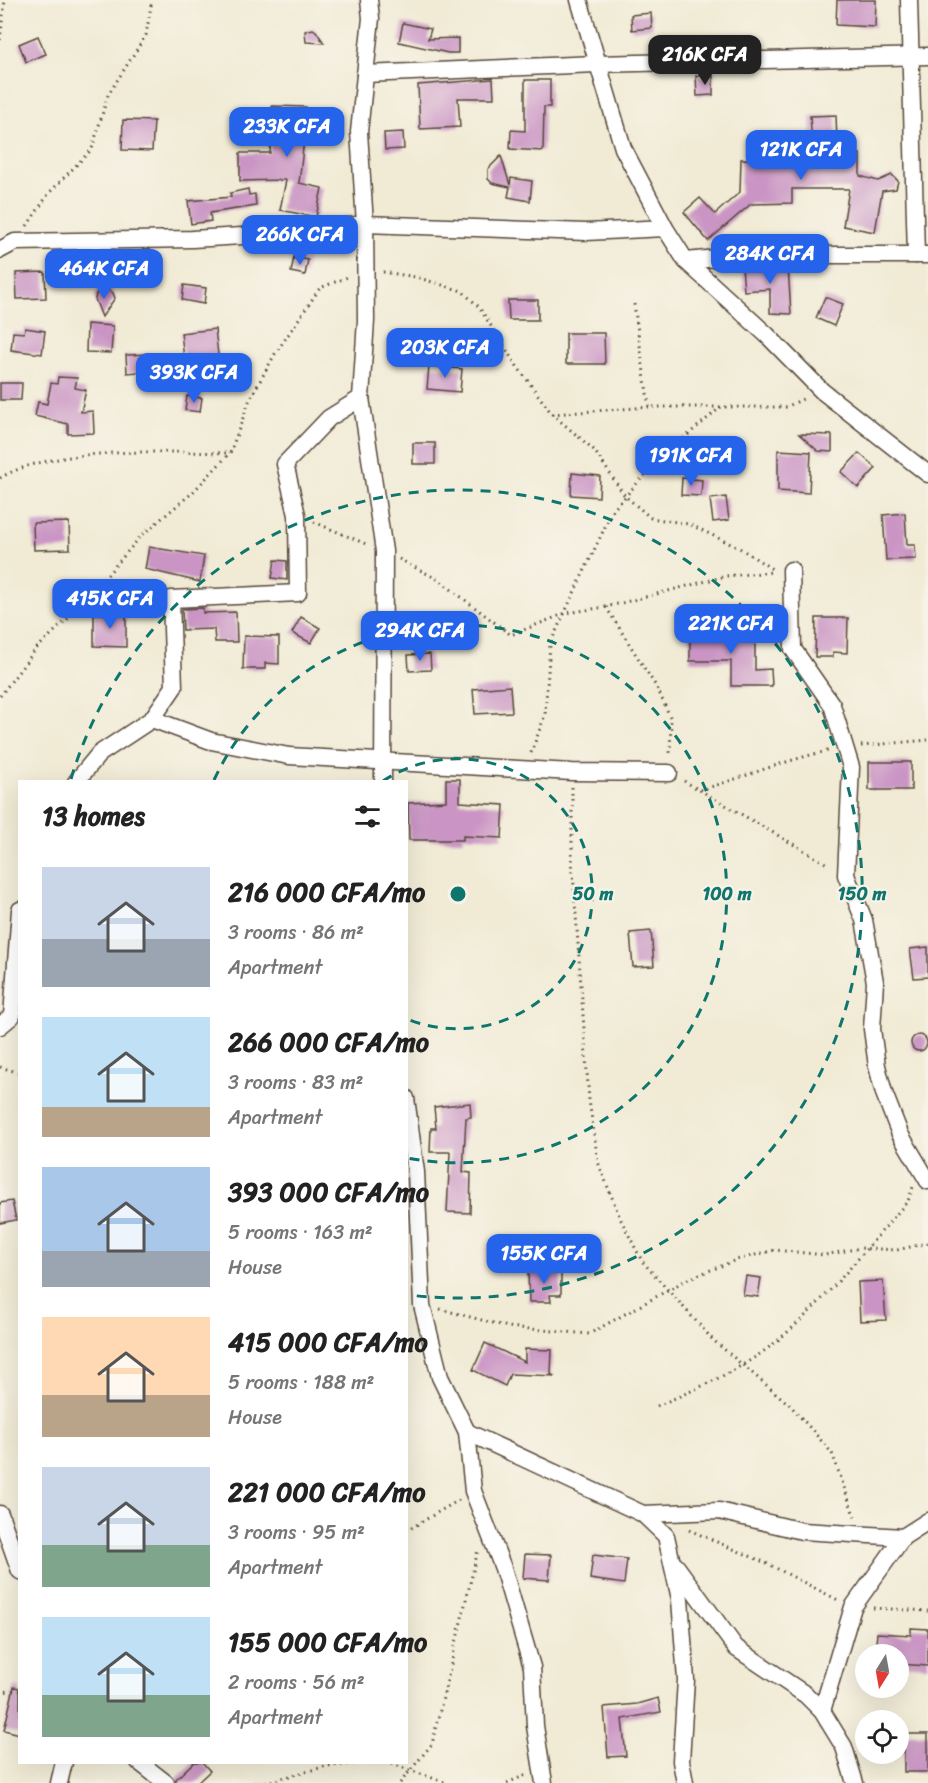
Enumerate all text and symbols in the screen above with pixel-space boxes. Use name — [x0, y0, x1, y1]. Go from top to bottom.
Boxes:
pin: 216K CFA — [643, 35, 767, 86]
text: 216K CFA — [662, 37, 748, 72]
pin: 233K CFA — [225, 107, 349, 158]
text: 233K CFA — [243, 109, 331, 144]
pin: 121K CFA — [739, 130, 863, 181]
text: 121K CFA — [760, 132, 842, 167]
pin: 266K CFA — [238, 215, 362, 266]
text: 266K CFA — [256, 217, 344, 252]
pin: 284K CFA — [708, 234, 832, 285]
text: 284K CFA — [725, 236, 815, 271]
pin: 464K CFA — [42, 249, 166, 300]
text: 464K CFA — [59, 251, 149, 286]
pin: 203K CFA — [383, 328, 507, 379]
text: 203K CFA — [400, 330, 490, 365]
pin: 393K CFA — [132, 353, 256, 404]
text: 393K CFA — [150, 355, 238, 390]
pin: 191K CFA — [629, 436, 753, 487]
text: 191K CFA — [649, 438, 733, 473]
pin: 415K CFA — [48, 579, 172, 630]
text: 415K CFA — [66, 581, 154, 616]
pin: 221K CFA — [669, 604, 793, 655]
text: 221K CFA — [688, 606, 774, 641]
pin: 294K CFA — [358, 611, 482, 662]
text: 294K CFA — [375, 613, 465, 648]
text: 13 homes — [42, 793, 145, 839]
icon: filters — [351, 800, 384, 833]
text: 216 000 CFA/mo — [228, 869, 425, 915]
text: 50 m — [573, 878, 614, 910]
text: 100 m — [703, 878, 752, 910]
text: 150 m — [838, 878, 886, 910]
centre of rings — [448, 884, 468, 904]
icon: home — [90, 891, 162, 963]
text: 3 rooms · 86 m² — [228, 915, 364, 950]
text: Apartment — [228, 950, 322, 985]
text: 266 000 CFA/mo — [228, 1019, 429, 1065]
icon: home — [90, 1041, 162, 1113]
text: 3 rooms · 83 m² — [228, 1065, 363, 1100]
text: Apartment — [228, 1100, 322, 1135]
text: 393 000 CFA/mo — [228, 1169, 429, 1215]
icon: home — [90, 1191, 162, 1263]
text: 5 rooms · 163 m² — [228, 1215, 373, 1250]
pin: 155K CFA — [482, 1234, 606, 1285]
text: 155K CFA — [501, 1236, 587, 1271]
text: House — [228, 1250, 282, 1285]
text: 415 000 CFA/mo — [228, 1319, 428, 1365]
icon: home — [90, 1341, 162, 1413]
text: 5 rooms · 188 m² — [228, 1365, 374, 1400]
text: House — [228, 1400, 282, 1435]
text: 221 000 CFA/mo — [228, 1469, 426, 1515]
icon: home — [90, 1491, 162, 1563]
text: 3 rooms · 95 m² — [228, 1515, 365, 1550]
text: Apartment — [228, 1550, 322, 1585]
text: 155 000 CFA/mo — [228, 1619, 427, 1665]
icon: home — [90, 1641, 162, 1713]
north arrow — [855, 1644, 909, 1698]
map controls — [855, 1644, 909, 1764]
text: 2 rooms · 56 m² — [228, 1665, 365, 1700]
text: Apartment — [228, 1700, 322, 1735]
button: locate — [855, 1710, 909, 1764]

